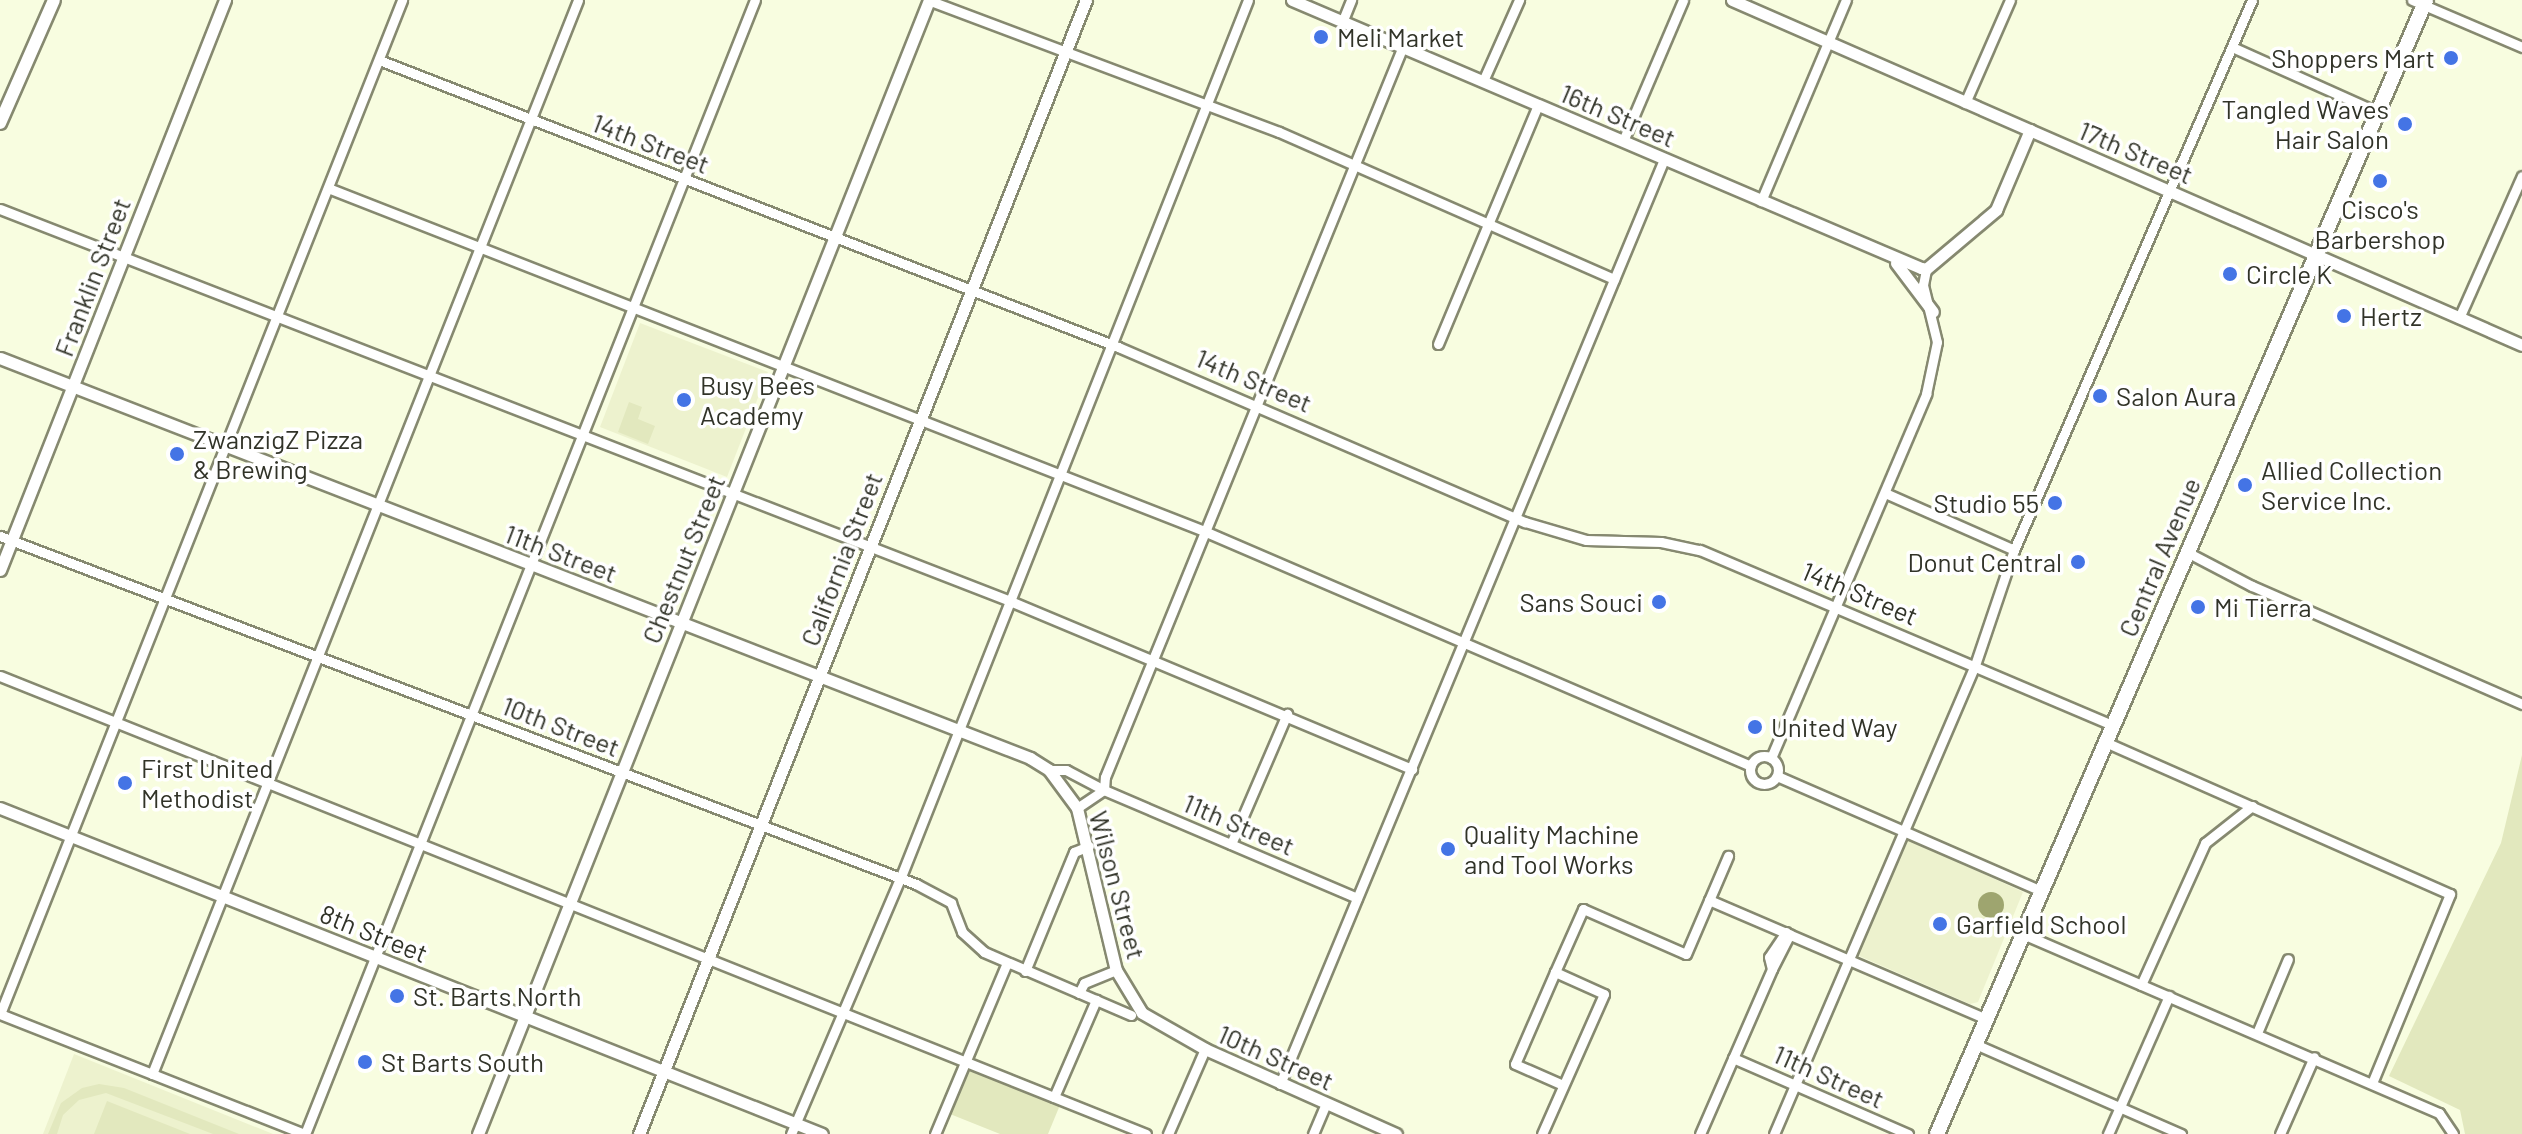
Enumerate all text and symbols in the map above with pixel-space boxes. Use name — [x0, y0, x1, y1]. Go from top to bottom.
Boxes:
place label: Meli Market — [1337, 21, 1464, 53]
marker: Meli Market — [1312, 28, 1330, 46]
place label: Shoppers Mart — [2271, 42, 2435, 74]
marker: Shoppers Mart — [2442, 49, 2460, 67]
street label: 16th Street — [1556, 77, 1680, 153]
place label: Tangled Waves Hair Salon — [2221, 93, 2389, 154]
street label: 14th Street — [588, 106, 714, 180]
street label: 17th Street — [2074, 114, 2198, 190]
marker: Tangled Waves Hair Salon — [2396, 115, 2414, 133]
marker: Cisco's Barbershop — [2371, 172, 2389, 190]
street label: Franklin Street — [48, 193, 136, 361]
place label: Cisco's Barbershop — [2314, 193, 2446, 254]
place label: Circle K — [2246, 258, 2332, 290]
marker: Circle K — [2221, 265, 2239, 283]
place label: Hertz — [2360, 300, 2422, 332]
marker: Hertz — [2335, 307, 2353, 325]
street label: 14th Street — [1191, 342, 1317, 418]
place label: Busy Bees Academy — [700, 369, 815, 430]
place label: Salon Aura — [2116, 380, 2236, 412]
marker: Salon Aura — [2091, 387, 2109, 405]
marker: Busy Bees Academy — [675, 391, 693, 409]
place label: ZwanzigZ Pizza & Brewing — [193, 423, 363, 484]
marker: ZwanzigZ Pizza & Brewing — [168, 445, 186, 463]
place label: Allied Collection Service Inc. — [2261, 454, 2442, 516]
street label: California Street — [794, 468, 888, 650]
street label: Chestnut Street — [635, 470, 731, 648]
street label: Central Avenue — [2112, 473, 2206, 641]
marker: Allied Collection Service Inc. — [2236, 476, 2254, 494]
place label: Studio 55 — [1933, 487, 2039, 519]
marker: Studio 55 — [2046, 494, 2064, 512]
street label: 11th Street — [500, 517, 622, 589]
place label: Donut Central — [1907, 546, 2062, 578]
marker: Donut Central — [2069, 553, 2087, 571]
street label: 14th Street — [1797, 555, 1923, 631]
place label: Sans Souci — [1519, 586, 1643, 618]
place label: Mi Tierra — [2214, 591, 2311, 623]
marker: Sans Souci — [1650, 593, 1668, 611]
marker: Mi Tierra — [2189, 598, 2207, 616]
street label: 10th Street — [498, 689, 624, 763]
place label: United Way — [1771, 711, 1898, 743]
marker: United Way — [1746, 718, 1764, 736]
place label: First United Methodist — [141, 752, 274, 814]
marker: First United Methodist — [116, 774, 134, 792]
street label: 11th Street — [1179, 787, 1299, 861]
street label: Wilson Street — [1083, 807, 1153, 963]
place label: Quality Machine and Tool Works — [1464, 818, 1639, 880]
marker: Quality Machine and Tool Works — [1439, 840, 1457, 858]
street label: 8th Street — [316, 897, 432, 969]
place label: Garfield School — [1956, 908, 2127, 940]
marker: Garfield School — [1931, 915, 1949, 933]
place label: St. Barts North — [413, 980, 582, 1012]
marker: St. Barts North — [388, 987, 406, 1005]
street label: 10th Street — [1213, 1018, 1339, 1096]
street label: 11th Street — [1769, 1038, 1889, 1114]
place label: St Barts South — [381, 1046, 544, 1078]
marker: St Barts South — [356, 1053, 374, 1071]

